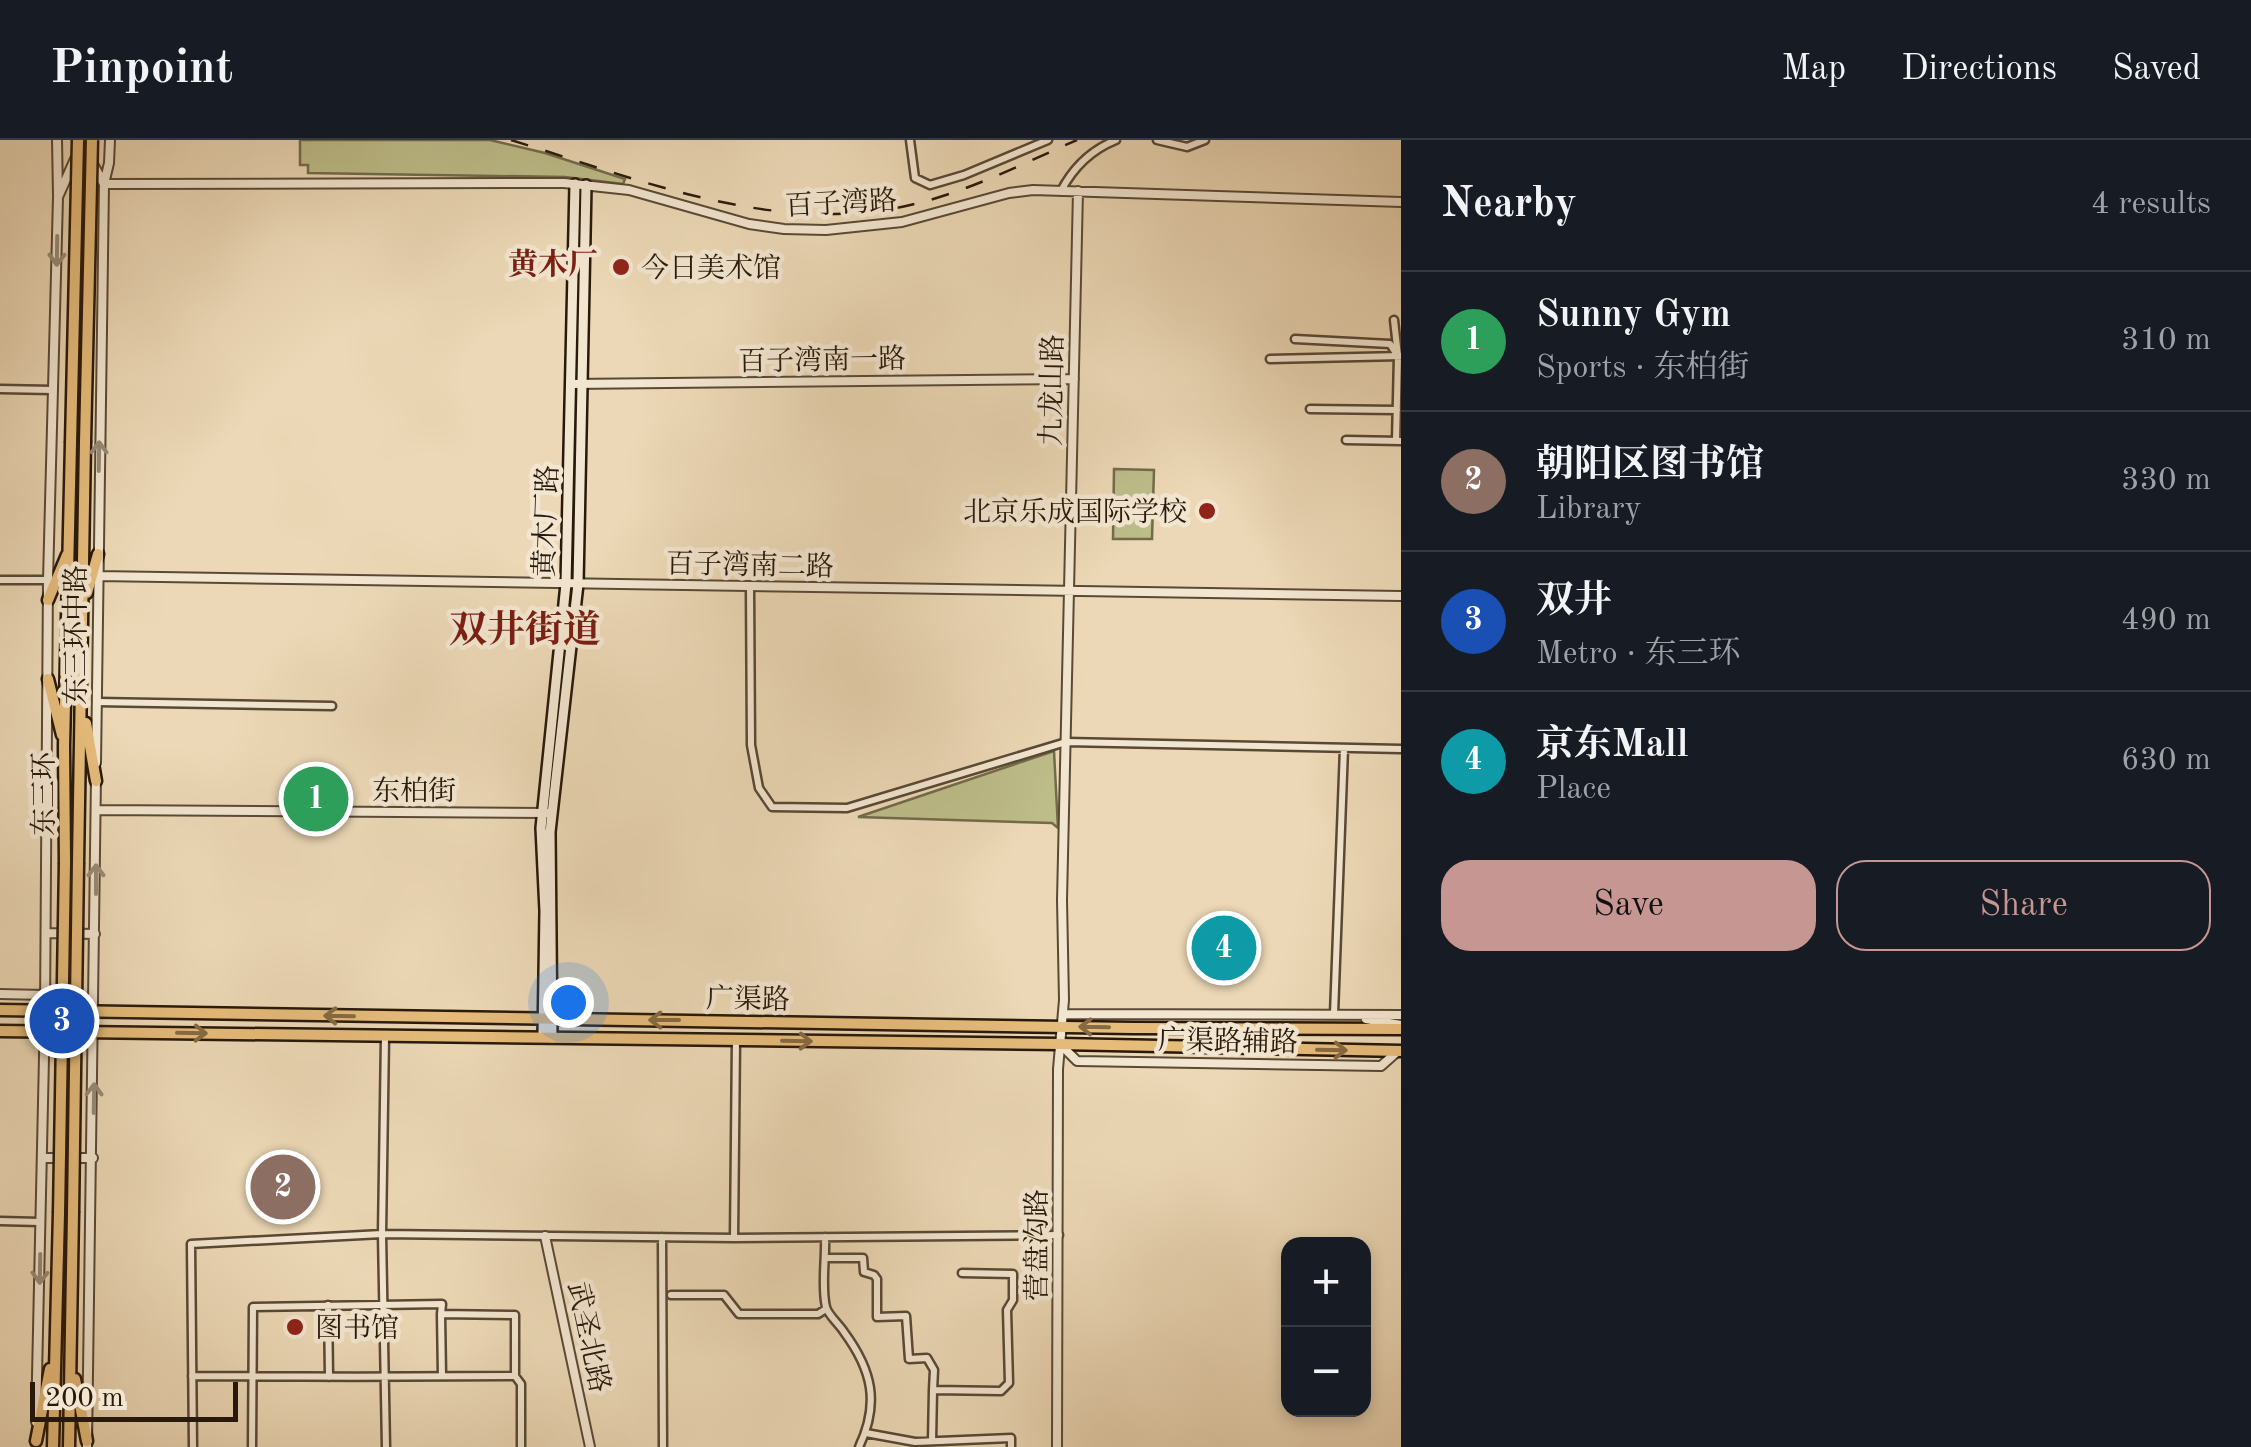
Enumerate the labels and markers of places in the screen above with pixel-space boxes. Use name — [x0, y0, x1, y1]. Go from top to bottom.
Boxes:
place label: 今日美术馆 — [641, 253, 781, 284]
marker: 今日美术馆 — [610, 256, 632, 278]
place label: 北京乐成国际学校 — [963, 497, 1187, 528]
marker: 北京乐成国际学校 — [1196, 500, 1218, 522]
pin: 1 — [284, 762, 348, 836]
pin: 4 — [1192, 910, 1256, 986]
pin: 3 — [30, 984, 94, 1058]
pin: 2 — [250, 1150, 316, 1224]
place label: 图书馆 — [315, 1313, 399, 1344]
marker: 图书馆 — [284, 1316, 306, 1338]

